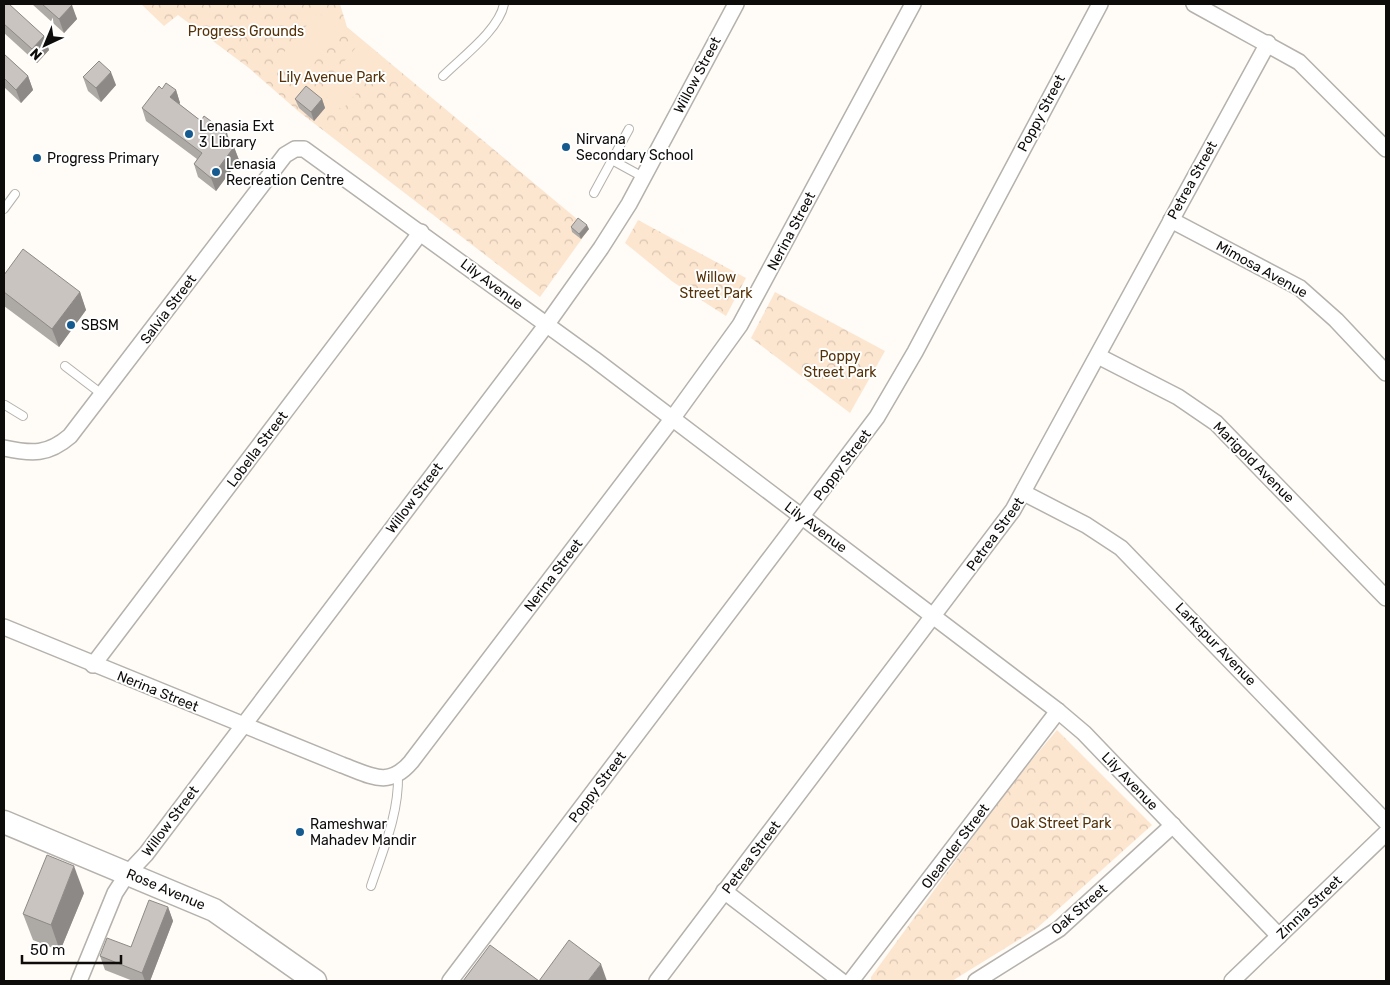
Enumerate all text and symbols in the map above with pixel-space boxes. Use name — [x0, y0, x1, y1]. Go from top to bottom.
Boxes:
north arrow — [20, 20, 70, 70]
park label: Progress Grounds — [188, 23, 304, 40]
street label: Willow Street — [670, 34, 725, 116]
text: N — [27, 44, 46, 64]
park label: Lily Avenue Park — [279, 69, 386, 86]
street label: Poppy Street — [1014, 71, 1069, 155]
place label: Lenasia Ext 3 Library — [199, 118, 275, 151]
marker: Lenasia Ext 3 Library — [183, 128, 195, 140]
place label: Nirvana Secondary School — [576, 131, 693, 164]
street label: Petrea Street — [1164, 138, 1221, 222]
marker: Nirvana Secondary School — [560, 141, 572, 153]
place label: Progress Primary — [47, 150, 159, 167]
marker: Progress Primary — [31, 152, 43, 164]
place label: Lenasia Recreation Centre — [226, 156, 344, 189]
marker: Lenasia Recreation Centre — [210, 166, 222, 178]
street label: Nerina Street — [764, 189, 819, 273]
street label: Mimosa Avenue — [1213, 237, 1311, 302]
street label: Lily Avenue — [457, 255, 527, 314]
park label: Willow Street Park — [679, 269, 753, 302]
street label: Salvia Street — [137, 271, 200, 347]
place label: SBSM — [81, 317, 119, 334]
marker: SBSM — [65, 319, 77, 331]
park label: Poppy Street Park — [803, 348, 877, 381]
street label: Lobella Street — [223, 408, 292, 491]
street label: Marigold Avenue — [1210, 418, 1298, 507]
street label: Poppy Street — [810, 426, 875, 504]
street label: Willow Street — [382, 459, 447, 537]
street label: Petrea Street — [963, 494, 1028, 574]
street label: Lily Avenue — [781, 498, 851, 557]
street label: Nerina Street — [521, 535, 586, 615]
street label: Larkspur Avenue — [1172, 599, 1260, 690]
street label: Nerina Street — [115, 667, 202, 716]
street label: Poppy Street — [565, 748, 630, 826]
street label: Lily Avenue — [1098, 749, 1162, 814]
street label: Willow Street — [138, 782, 203, 860]
street label: Oleander Street — [918, 800, 993, 892]
park label: Oak Street Park — [1011, 815, 1112, 832]
place label: Rameshwar Mahadev Mandir — [310, 816, 417, 849]
street label: Petrea Street — [718, 817, 785, 897]
marker: Rameshwar Mahadev Mandir — [294, 826, 306, 838]
street label: Rose Avenue — [124, 865, 208, 914]
street label: Zinnia Street — [1273, 872, 1346, 943]
street label: Oak Street — [1048, 880, 1111, 938]
scale bar — [22, 932, 121, 964]
text: 50 m — [30, 941, 65, 959]

